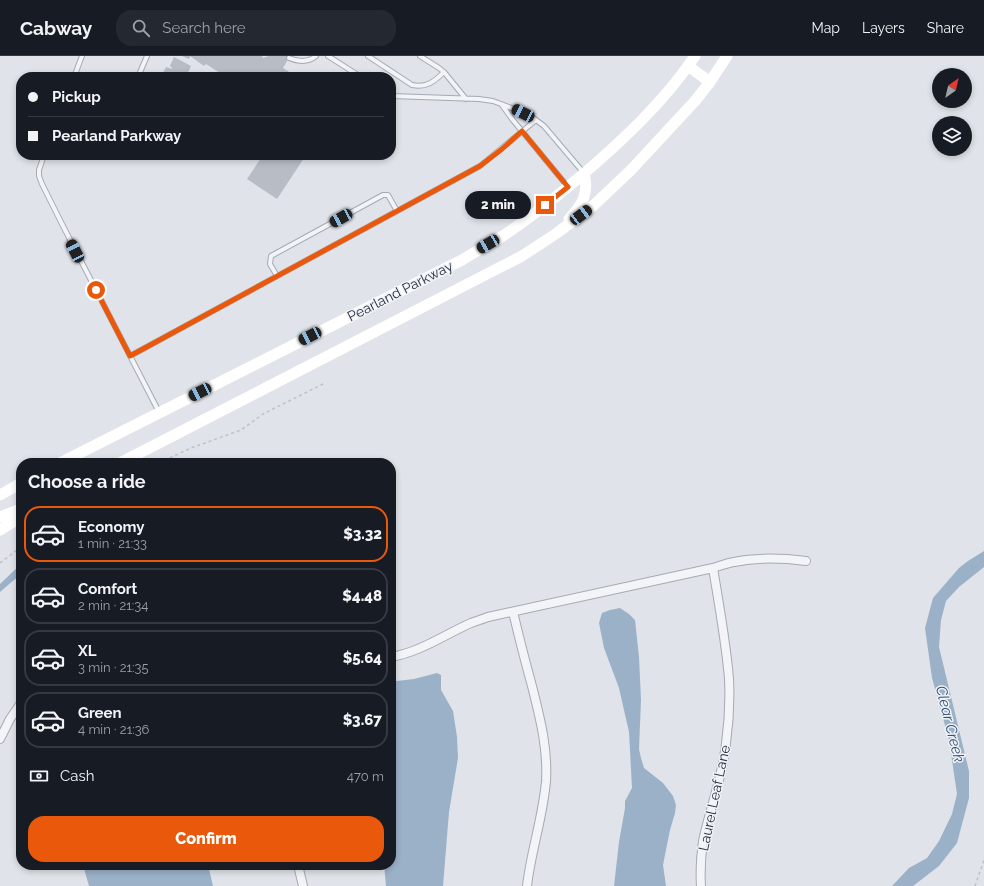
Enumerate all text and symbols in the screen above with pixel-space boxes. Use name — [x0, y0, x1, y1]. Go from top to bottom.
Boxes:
search box — [116, 10, 396, 46]
text: Cabway — [20, 17, 92, 39]
icon: search — [130, 17, 152, 39]
text: Search here — [162, 19, 246, 37]
text: Map — [812, 20, 840, 36]
text: Layers — [862, 20, 905, 36]
text: Share — [927, 20, 964, 36]
north arrow — [932, 68, 972, 108]
map controls — [932, 68, 972, 156]
text: Pickup — [52, 88, 101, 106]
car — [510, 102, 536, 124]
button: layers — [932, 116, 972, 156]
text: Pearland Parkway — [52, 127, 181, 145]
callout: 2 min — [465, 191, 531, 219]
route end — [536, 196, 554, 214]
text: 2 min — [481, 197, 515, 212]
car — [568, 203, 594, 227]
car — [328, 207, 354, 229]
car — [475, 233, 501, 255]
car — [64, 238, 86, 264]
street label: Pearland Parkway — [345, 257, 456, 324]
route start — [87, 281, 105, 299]
car — [297, 325, 323, 347]
car — [187, 381, 213, 403]
text: Choose a ride — [28, 471, 146, 492]
icon: car — [30, 516, 66, 552]
text: Economy — [78, 518, 145, 536]
text: $3.32 — [343, 525, 382, 543]
text: 1 min · 21:33 — [78, 536, 147, 551]
icon: car — [30, 578, 66, 614]
text: Comfort — [78, 580, 137, 598]
text: $4.48 — [342, 587, 382, 605]
text: 2 min · 21:34 — [78, 598, 148, 613]
icon: car — [30, 640, 66, 676]
text: XL — [78, 642, 96, 660]
text: $5.64 — [343, 649, 382, 667]
text: 3 min · 21:35 — [78, 660, 149, 675]
water label: Clear Creek — [932, 684, 968, 764]
icon: car — [30, 702, 66, 738]
text: Green — [78, 704, 122, 722]
text: $3.67 — [343, 711, 382, 729]
text: 4 min · 21:36 — [78, 722, 149, 737]
street label: Laurel Leaf Lane — [695, 744, 733, 852]
icon: cash — [28, 765, 50, 787]
text: Cash — [60, 767, 94, 785]
text: 470 m — [347, 769, 384, 784]
button: Confirm — [28, 816, 384, 862]

